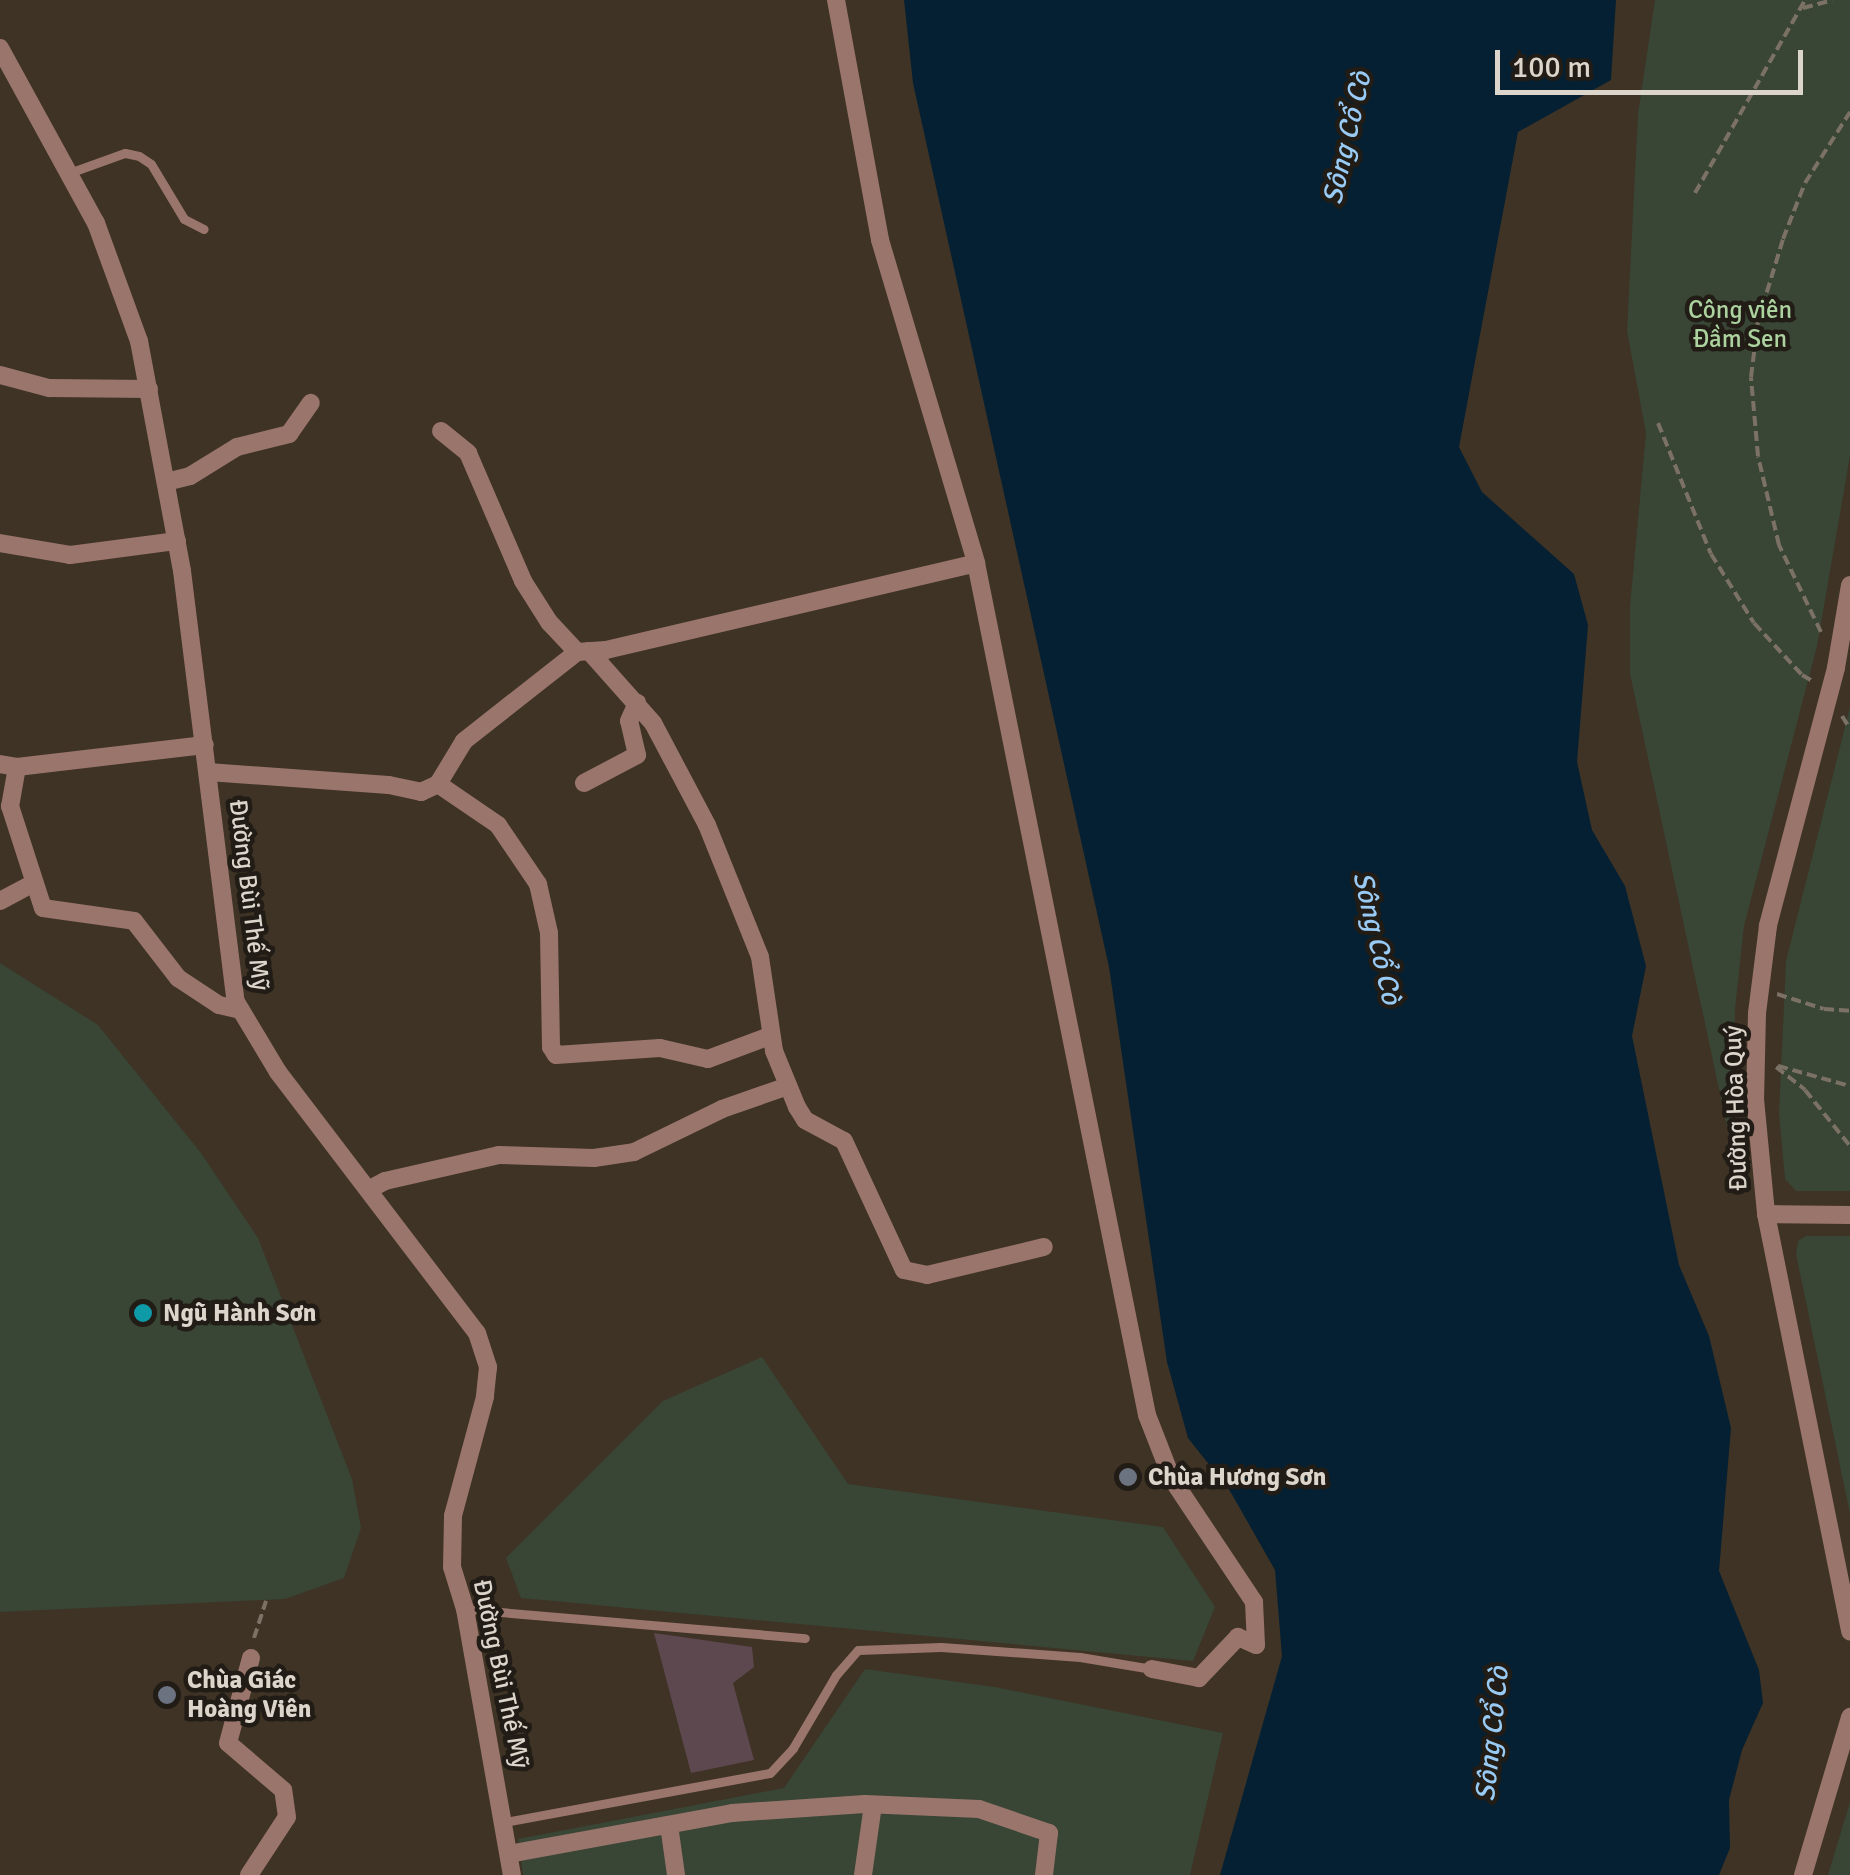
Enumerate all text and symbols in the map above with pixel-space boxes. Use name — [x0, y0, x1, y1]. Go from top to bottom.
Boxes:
scale bar — [1500, 30, 1808, 92]
text: 100 m — [1512, 49, 1591, 86]
water label: Sông Cổ Cò — [1315, 68, 1379, 208]
park label: Công viên Đầm Sen — [1688, 296, 1792, 355]
street label: Đường Bùi Thế Mỹ — [222, 798, 276, 992]
water label: Sông Cổ Cò — [1345, 868, 1409, 1008]
street label: Đường Hòa Quý — [1718, 1025, 1754, 1191]
place label: Ngũ Hành Sơn — [163, 1298, 317, 1328]
marker: Ngũ Hành Sơn — [132, 1302, 154, 1324]
place label: Chùa Hương Sơn — [1148, 1462, 1326, 1492]
marker: Chùa Hương Sơn — [1117, 1466, 1139, 1488]
street label: Đường Bùi Thế Mỹ — [466, 1577, 536, 1771]
water label: Sông Cổ Cò — [1468, 1665, 1516, 1803]
place label: Chùa Giác Hoàng Viên — [187, 1666, 311, 1725]
marker: Chùa Giác Hoàng Viên — [156, 1684, 178, 1706]

